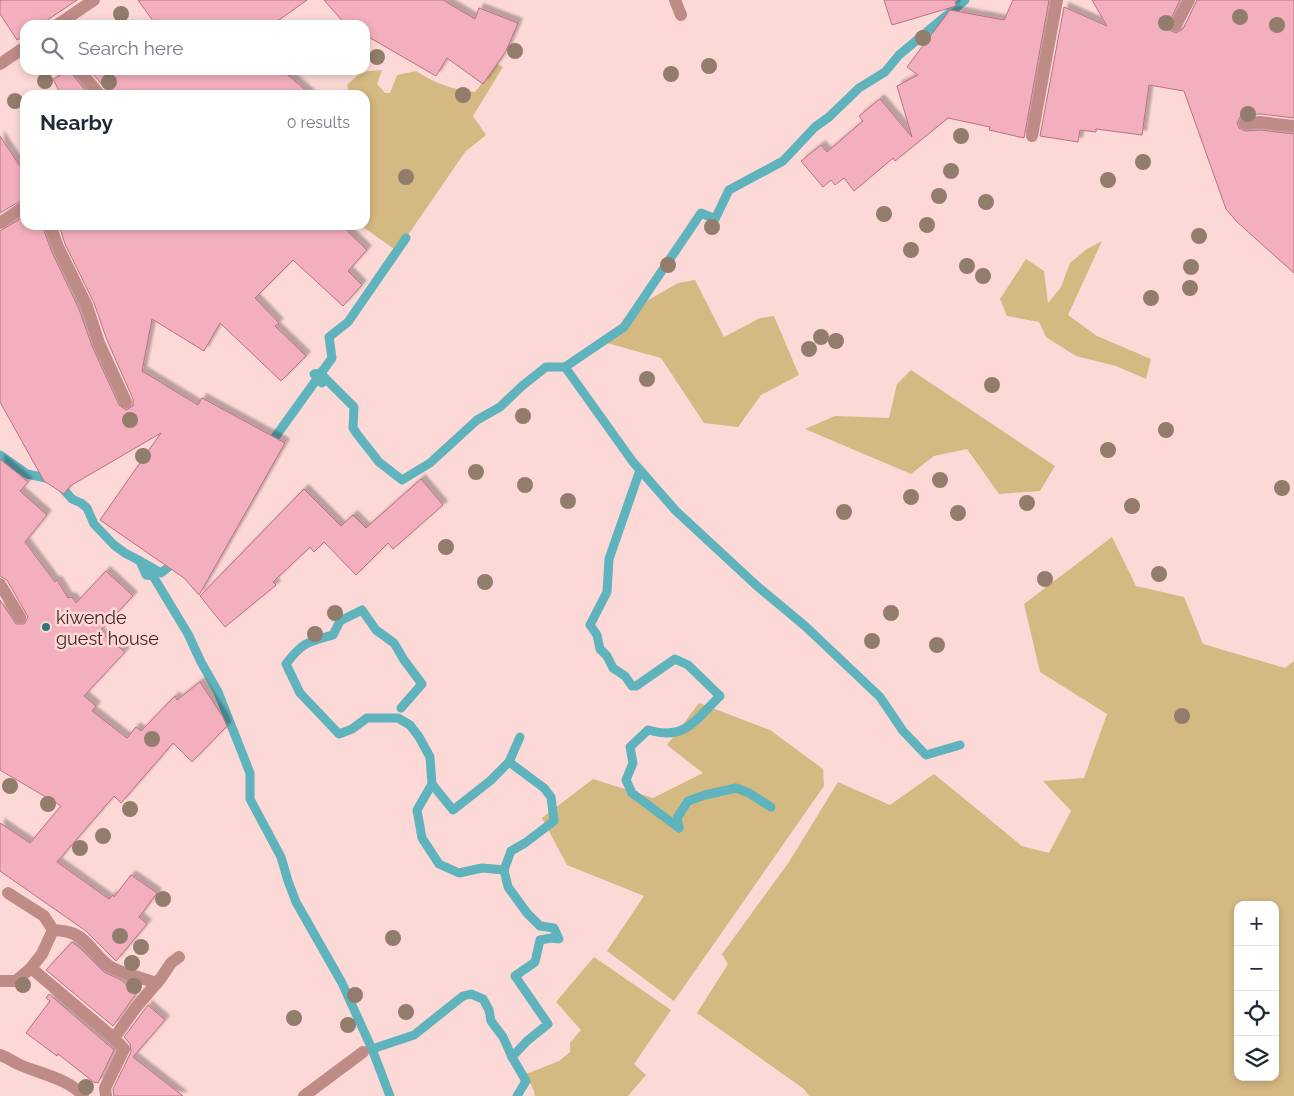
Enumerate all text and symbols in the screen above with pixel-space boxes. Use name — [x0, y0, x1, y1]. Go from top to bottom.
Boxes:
search box — [20, 20, 370, 75]
icon: search — [38, 34, 66, 62]
text: Search here — [78, 37, 184, 59]
text: Nearby — [40, 110, 113, 135]
text: 0 results — [287, 113, 350, 132]
place label: kiwende guest house — [56, 607, 159, 649]
marker: kiwende guest house — [40, 621, 52, 633]
map controls — [1234, 901, 1279, 1081]
button: + — [1234, 901, 1279, 946]
button: − — [1234, 946, 1279, 991]
button: locate — [1234, 991, 1279, 1036]
button: layers — [1234, 1036, 1279, 1081]

